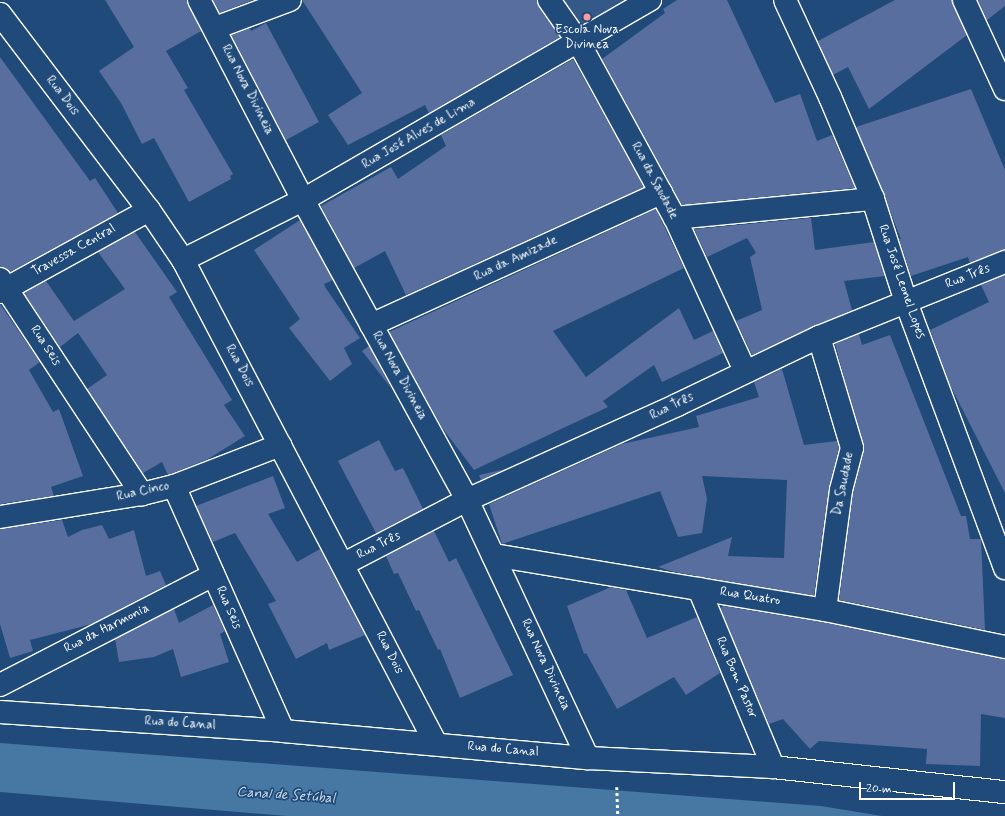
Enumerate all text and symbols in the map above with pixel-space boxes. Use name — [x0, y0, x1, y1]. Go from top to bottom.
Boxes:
marker: Escola Nova Divinea — [582, 12, 592, 22]
place label: Escola Nova Divinea — [555, 23, 619, 54]
street label: Rua Nova Divineia — [217, 42, 277, 138]
street label: Rua Dois — [42, 73, 82, 119]
street label: Rua José Alves de Lima — [359, 95, 479, 173]
street label: Rua da Saudade — [627, 140, 681, 222]
street label: Travessa Central — [28, 221, 120, 281]
street label: Rua José Leonel Lopes — [874, 223, 928, 341]
street label: Rua da Amizade — [472, 233, 560, 285]
street label: Rua Três — [943, 261, 993, 293]
street label: Rua Seis — [26, 323, 64, 369]
street label: Rua Nova Divineia — [368, 329, 430, 423]
street label: Rua Dois — [221, 342, 257, 390]
street label: Rua Três — [648, 390, 696, 424]
street label: Da Saudade — [830, 451, 858, 517]
street label: Rua Cinco — [115, 479, 171, 505]
street label: Rua Três — [355, 528, 403, 564]
street label: Rua Seis — [212, 584, 244, 632]
street label: Rua Quatro — [719, 585, 781, 609]
street label: Rua da Harmonia — [61, 600, 153, 658]
street label: Rua Nova Divineia — [517, 617, 573, 713]
street label: Rua Dois — [371, 629, 407, 677]
street label: Rua Bom Pastor — [712, 635, 760, 721]
street label: Rua do Canal — [144, 714, 216, 734]
street label: Rua do Canal — [467, 739, 539, 761]
scale bar — [861, 774, 957, 800]
text: 20 m — [866, 781, 892, 797]
water label: Canal de Setúbal — [236, 783, 336, 807]

